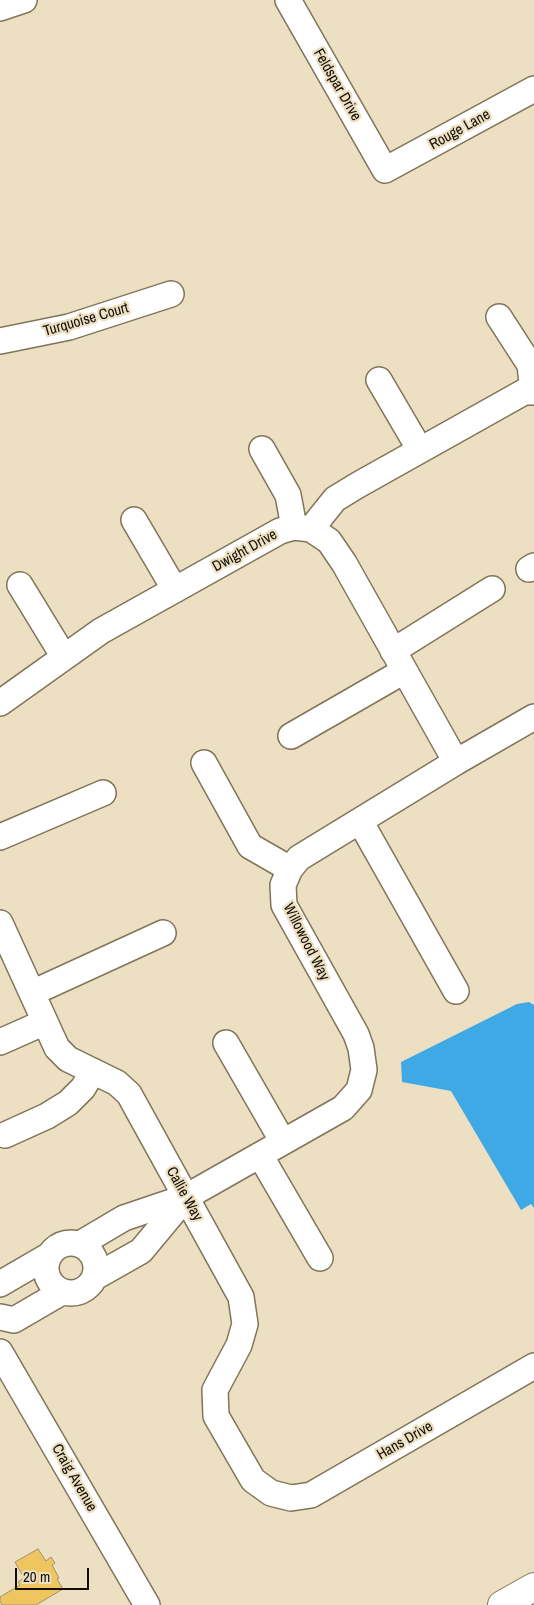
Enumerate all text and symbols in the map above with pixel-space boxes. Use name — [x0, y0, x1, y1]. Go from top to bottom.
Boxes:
street label: Feldspar Drive — [309, 46, 365, 124]
street label: Rouge Lane — [426, 106, 494, 154]
street label: Turquoise Court — [41, 299, 131, 341]
street label: Dwight Drive — [210, 526, 280, 576]
street label: Willowood Way — [279, 900, 333, 984]
street label: Callie Way — [162, 1164, 206, 1224]
street label: Hans Drive — [374, 1418, 436, 1464]
street label: Craig Avenue — [47, 1441, 101, 1515]
scale bar — [18, 1558, 91, 1590]
text: 20 m — [23, 1566, 50, 1587]

